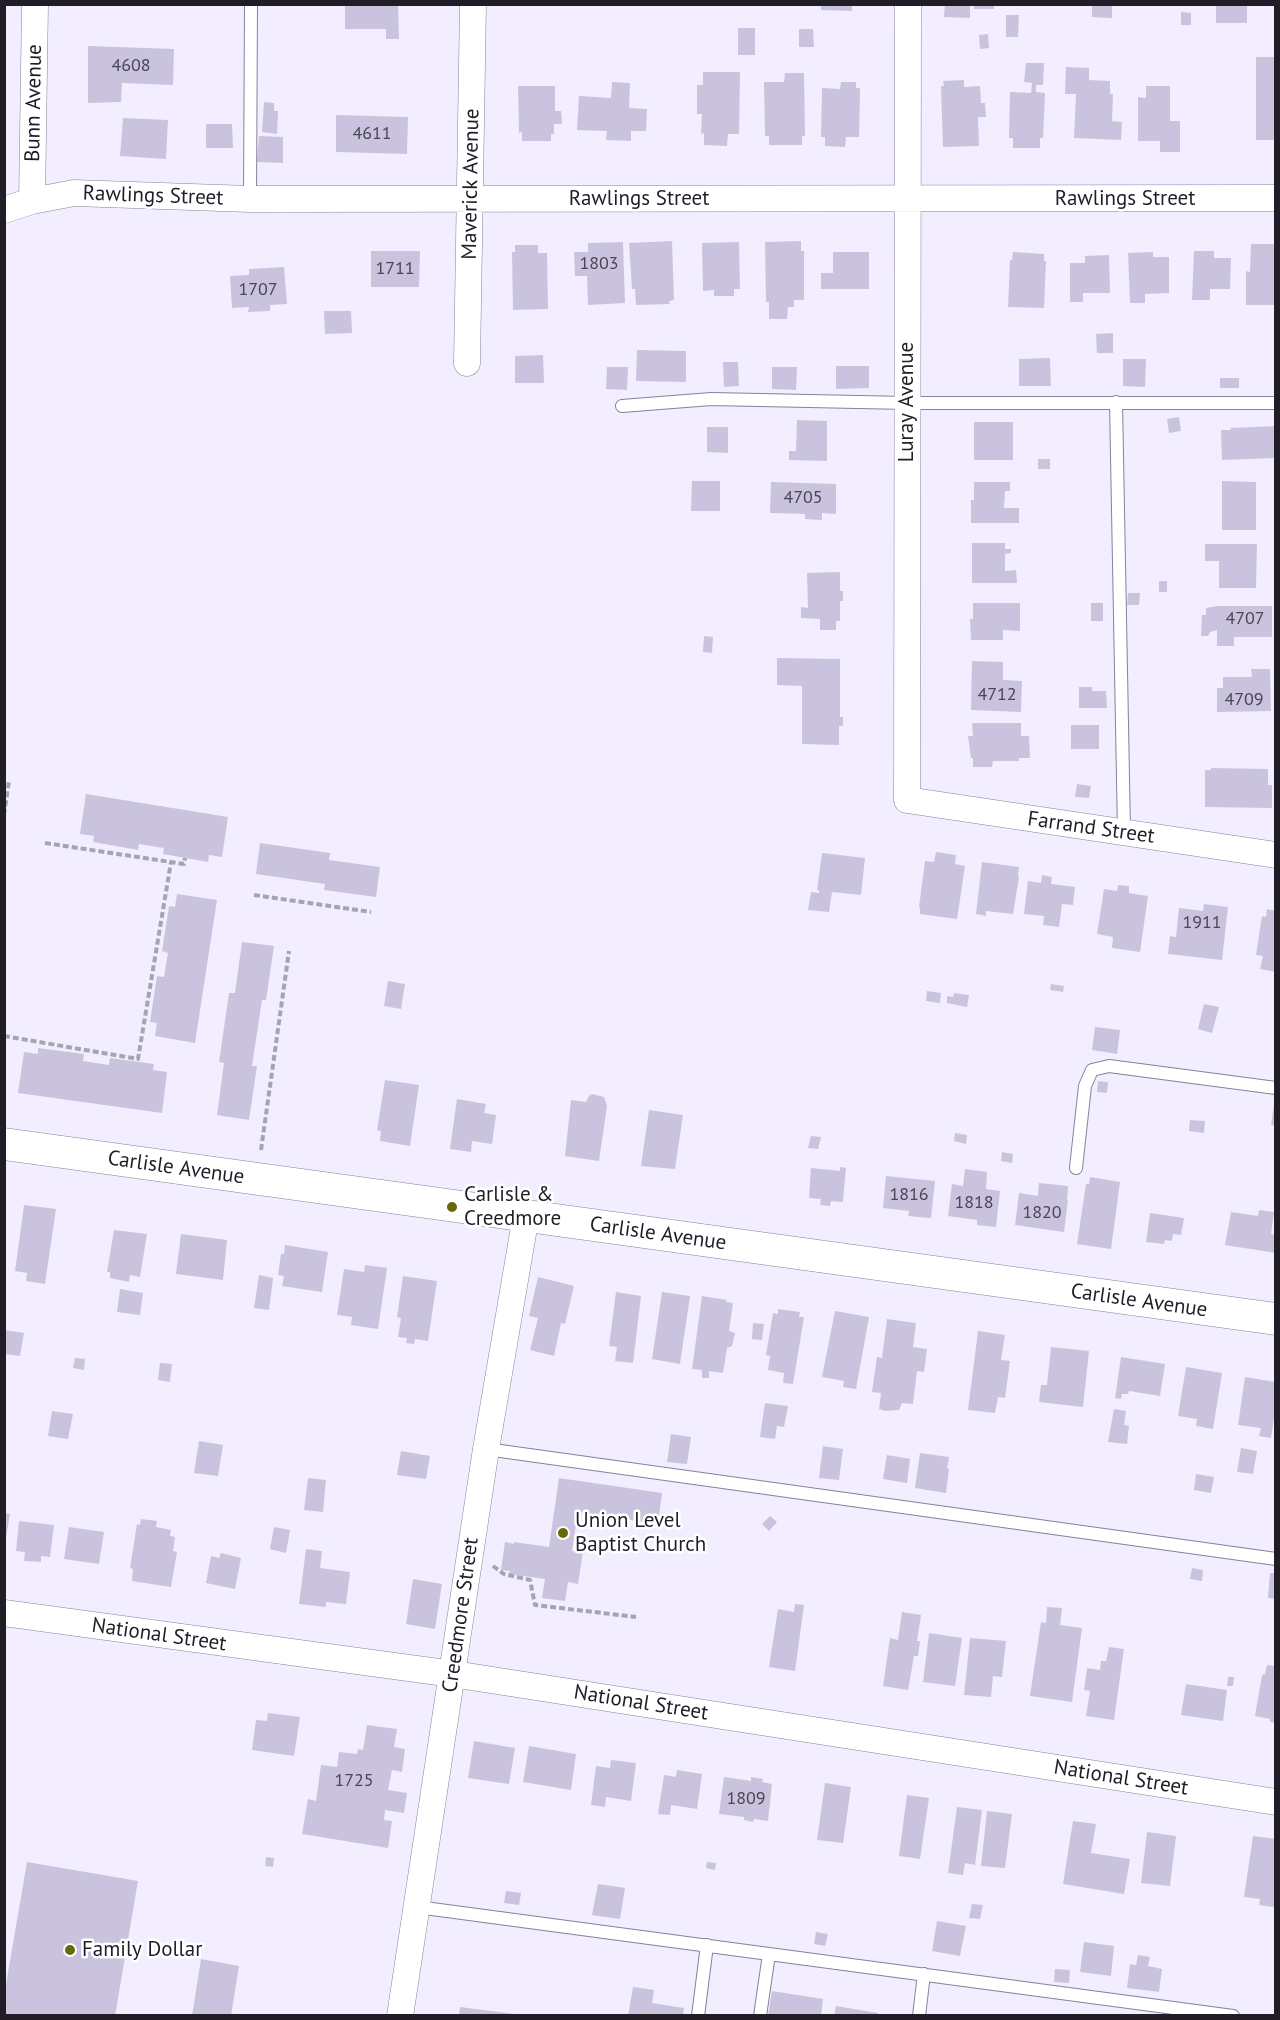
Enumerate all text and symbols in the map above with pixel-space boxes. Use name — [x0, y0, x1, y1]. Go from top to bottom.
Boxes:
street label: Bunn Avenue — [20, 44, 48, 162]
house number: 4608 — [111, 55, 151, 77]
street label: Maverick Avenue — [457, 108, 485, 260]
house number: 4611 — [352, 123, 392, 145]
street label: Rawlings Street — [82, 181, 224, 211]
street label: Rawlings Street — [569, 186, 709, 212]
street label: Rawlings Street — [1055, 186, 1195, 212]
house number: 1803 — [579, 253, 619, 275]
house number: 1711 — [375, 258, 415, 280]
house number: 1707 — [238, 279, 278, 301]
street label: Luray Avenue — [894, 342, 920, 462]
house number: 4705 — [783, 487, 823, 509]
house number: 4707 — [1225, 608, 1265, 630]
house number: 4712 — [977, 684, 1017, 706]
house number: 4709 — [1224, 689, 1264, 711]
street label: Farrand Street — [1026, 807, 1156, 849]
house number: 1911 — [1182, 912, 1222, 934]
street label: Carlisle Avenue — [106, 1146, 246, 1190]
place label: Carlisle & Creedmore — [464, 1182, 561, 1232]
house number: 1816 — [889, 1184, 929, 1206]
house number: 1818 — [954, 1192, 994, 1214]
marker: Carlisle & Creedmore — [445, 1200, 459, 1214]
house number: 1820 — [1022, 1202, 1062, 1224]
street label: Carlisle Avenue — [588, 1212, 728, 1256]
street label: Carlisle Avenue — [1069, 1279, 1209, 1323]
place label: Union Level Baptist Church — [575, 1508, 706, 1558]
marker: Union Level Baptist Church — [556, 1526, 570, 1540]
street label: Creedmore Street — [438, 1536, 484, 1694]
street label: National Street — [90, 1613, 228, 1657]
street label: National Street — [572, 1680, 710, 1726]
street label: National Street — [1052, 1755, 1190, 1801]
house number: 1725 — [334, 1770, 374, 1792]
house number: 1809 — [726, 1788, 766, 1810]
place label: Family Dollar — [82, 1937, 202, 1963]
marker: Family Dollar — [63, 1943, 77, 1957]

